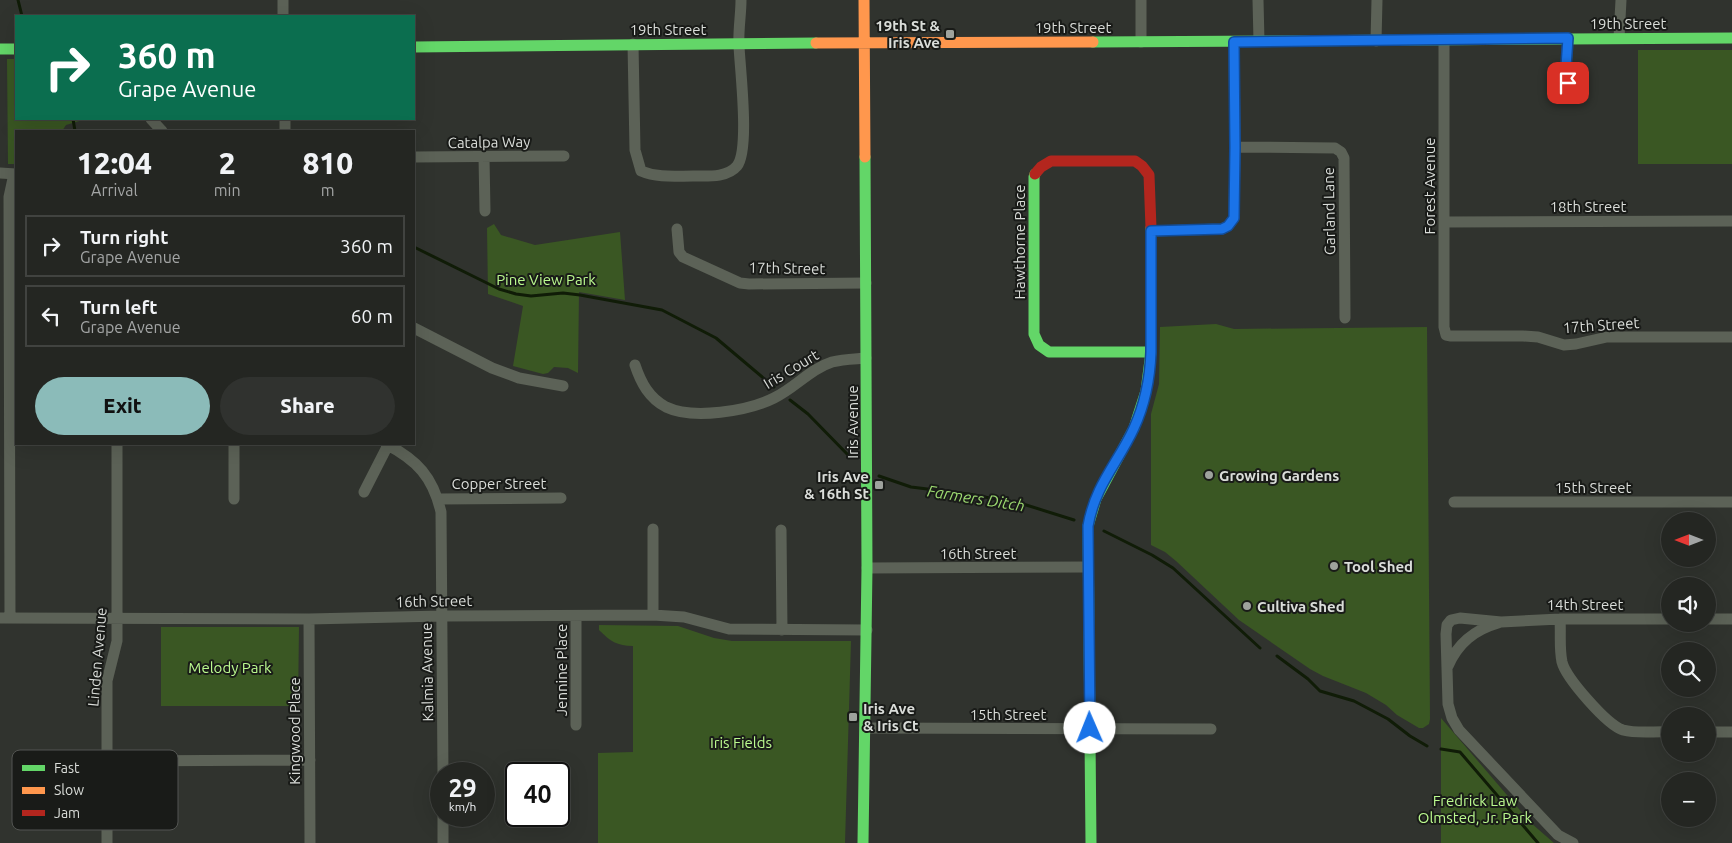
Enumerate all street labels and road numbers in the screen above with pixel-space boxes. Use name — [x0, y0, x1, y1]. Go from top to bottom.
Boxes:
street label: 19th Street — [1590, 15, 1666, 32]
street label: 19th Street — [1035, 19, 1111, 36]
street label: 19th Street — [630, 21, 706, 38]
street label: Catalpa Way — [447, 133, 531, 151]
street label: Forest Avenue — [1421, 138, 1438, 234]
street label: Garland Lane — [1320, 167, 1338, 255]
street label: Hawthorne Place — [1011, 185, 1028, 299]
street label: 18th Street — [1550, 198, 1626, 215]
street label: 17th Street — [749, 259, 826, 277]
street label: 17th Street — [1562, 314, 1640, 336]
street label: Iris Court — [760, 346, 822, 392]
street label: Iris Avenue — [844, 385, 861, 459]
street label: Copper Street — [452, 475, 546, 492]
street label: 15th Street — [1555, 479, 1631, 496]
street label: 16th Street — [940, 545, 1016, 562]
street label: 16th Street — [396, 592, 473, 610]
street label: 14th Street — [1547, 596, 1623, 613]
street label: Linden Avenue — [84, 607, 110, 707]
street label: Kalmia Avenue — [418, 622, 436, 722]
street label: Jennine Place — [553, 624, 570, 716]
street label: Kingwood Place — [286, 677, 303, 785]
street label: 15th Street — [970, 706, 1046, 723]

